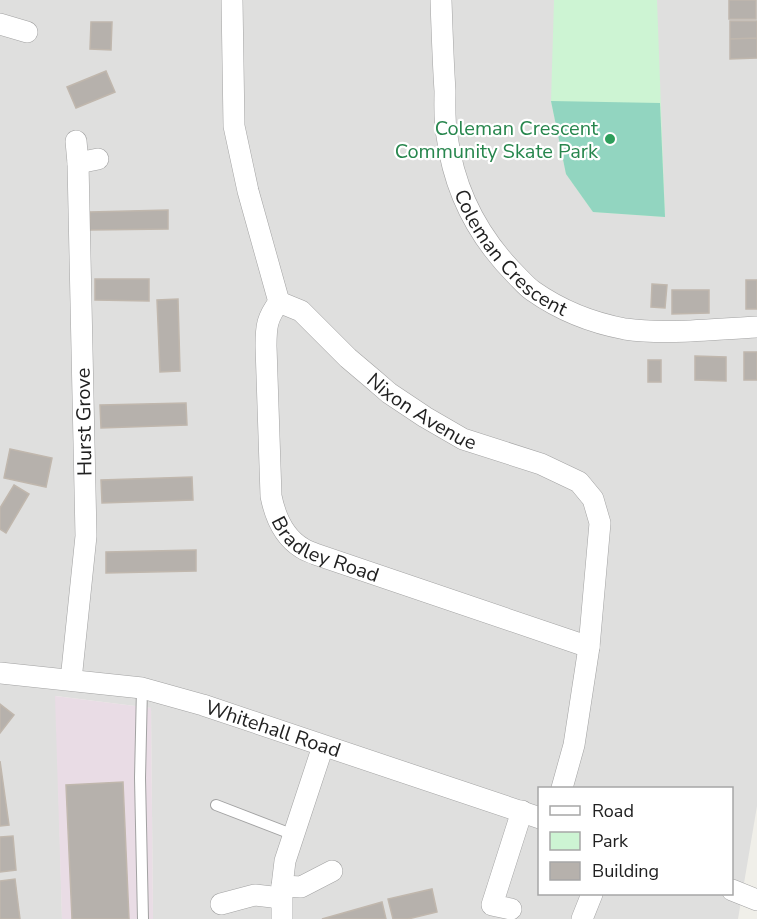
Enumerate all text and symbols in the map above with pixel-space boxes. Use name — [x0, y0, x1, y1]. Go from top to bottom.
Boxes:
place label: Coleman Crescent Community Skate Park — [395, 115, 599, 165]
marker: Coleman Crescent Community Skate Park — [603, 132, 617, 146]
street label: Coleman Crescent — [448, 185, 573, 323]
street label: Nixon Avenue — [361, 366, 480, 456]
street label: Hurst Grove — [70, 368, 98, 476]
street label: Bradley Road — [265, 511, 383, 588]
street label: Whitehall Road — [202, 693, 344, 764]
legend — [538, 787, 733, 895]
text: Road — [592, 799, 634, 823]
text: Park — [592, 829, 629, 853]
text: Building — [592, 859, 659, 883]

